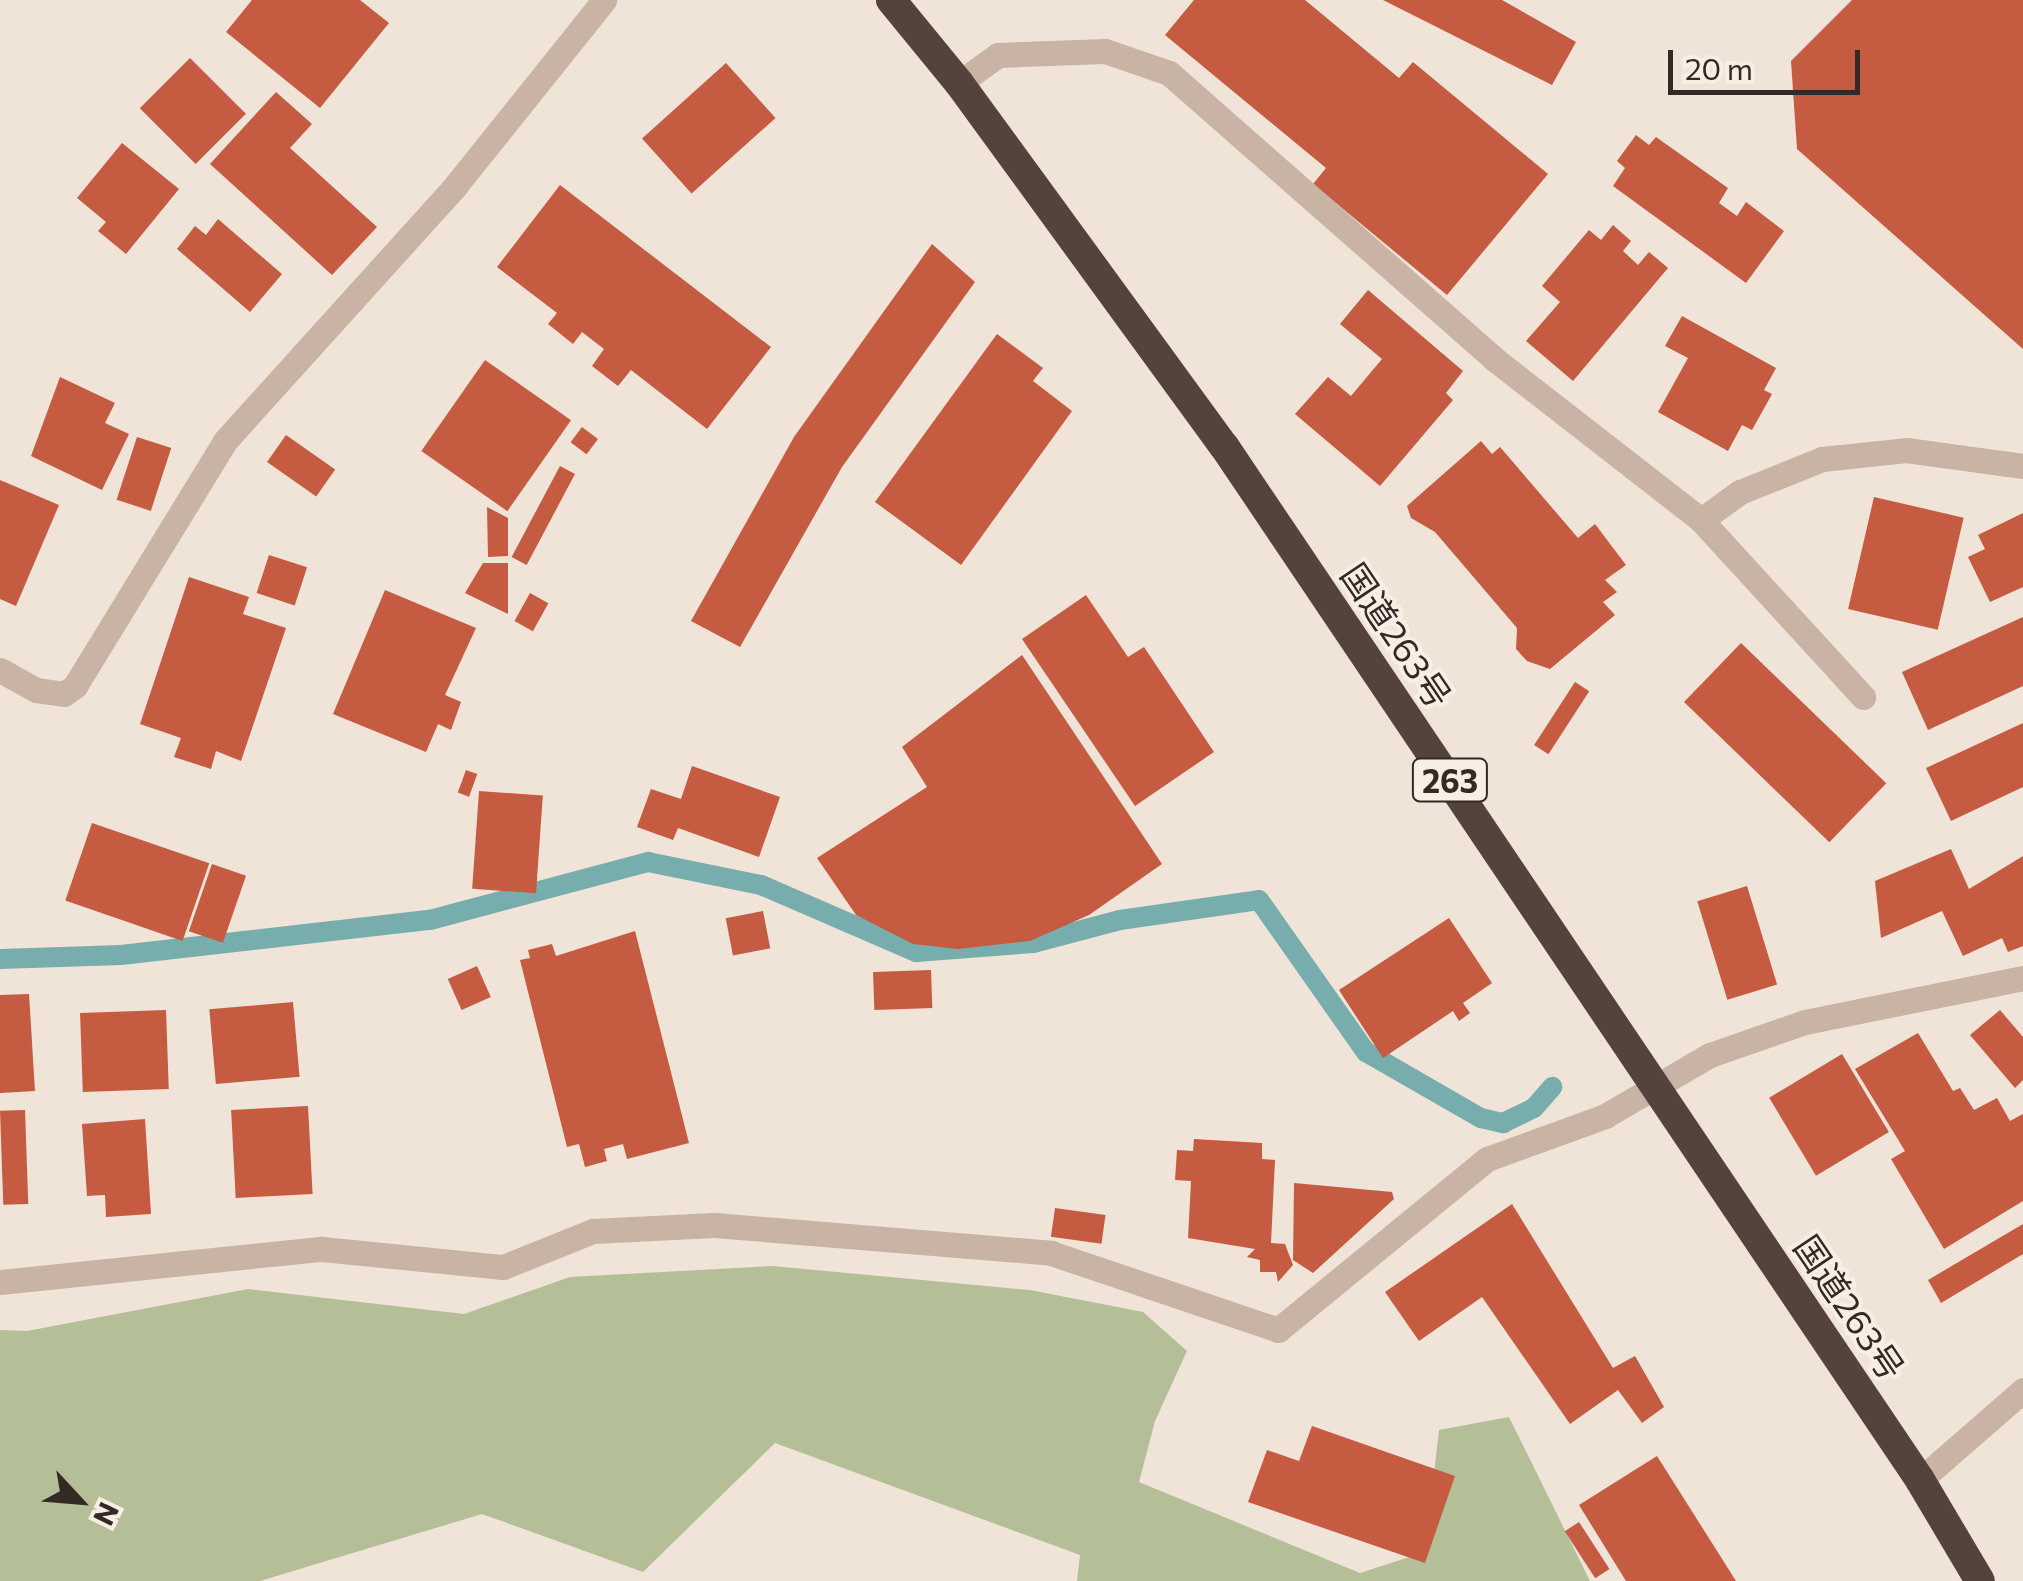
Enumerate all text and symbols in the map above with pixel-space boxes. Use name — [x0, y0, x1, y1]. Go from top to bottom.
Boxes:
scale bar — [1673, 30, 1866, 92]
text: 20 m — [1685, 49, 1753, 86]
street label: 国道263号 — [1333, 555, 1461, 715]
road number: 263 — [1410, 753, 1490, 807]
street label: 国道263号 — [1786, 1227, 1914, 1387]
north arrow — [30, 1451, 130, 1551]
text: N — [87, 1497, 127, 1531]

